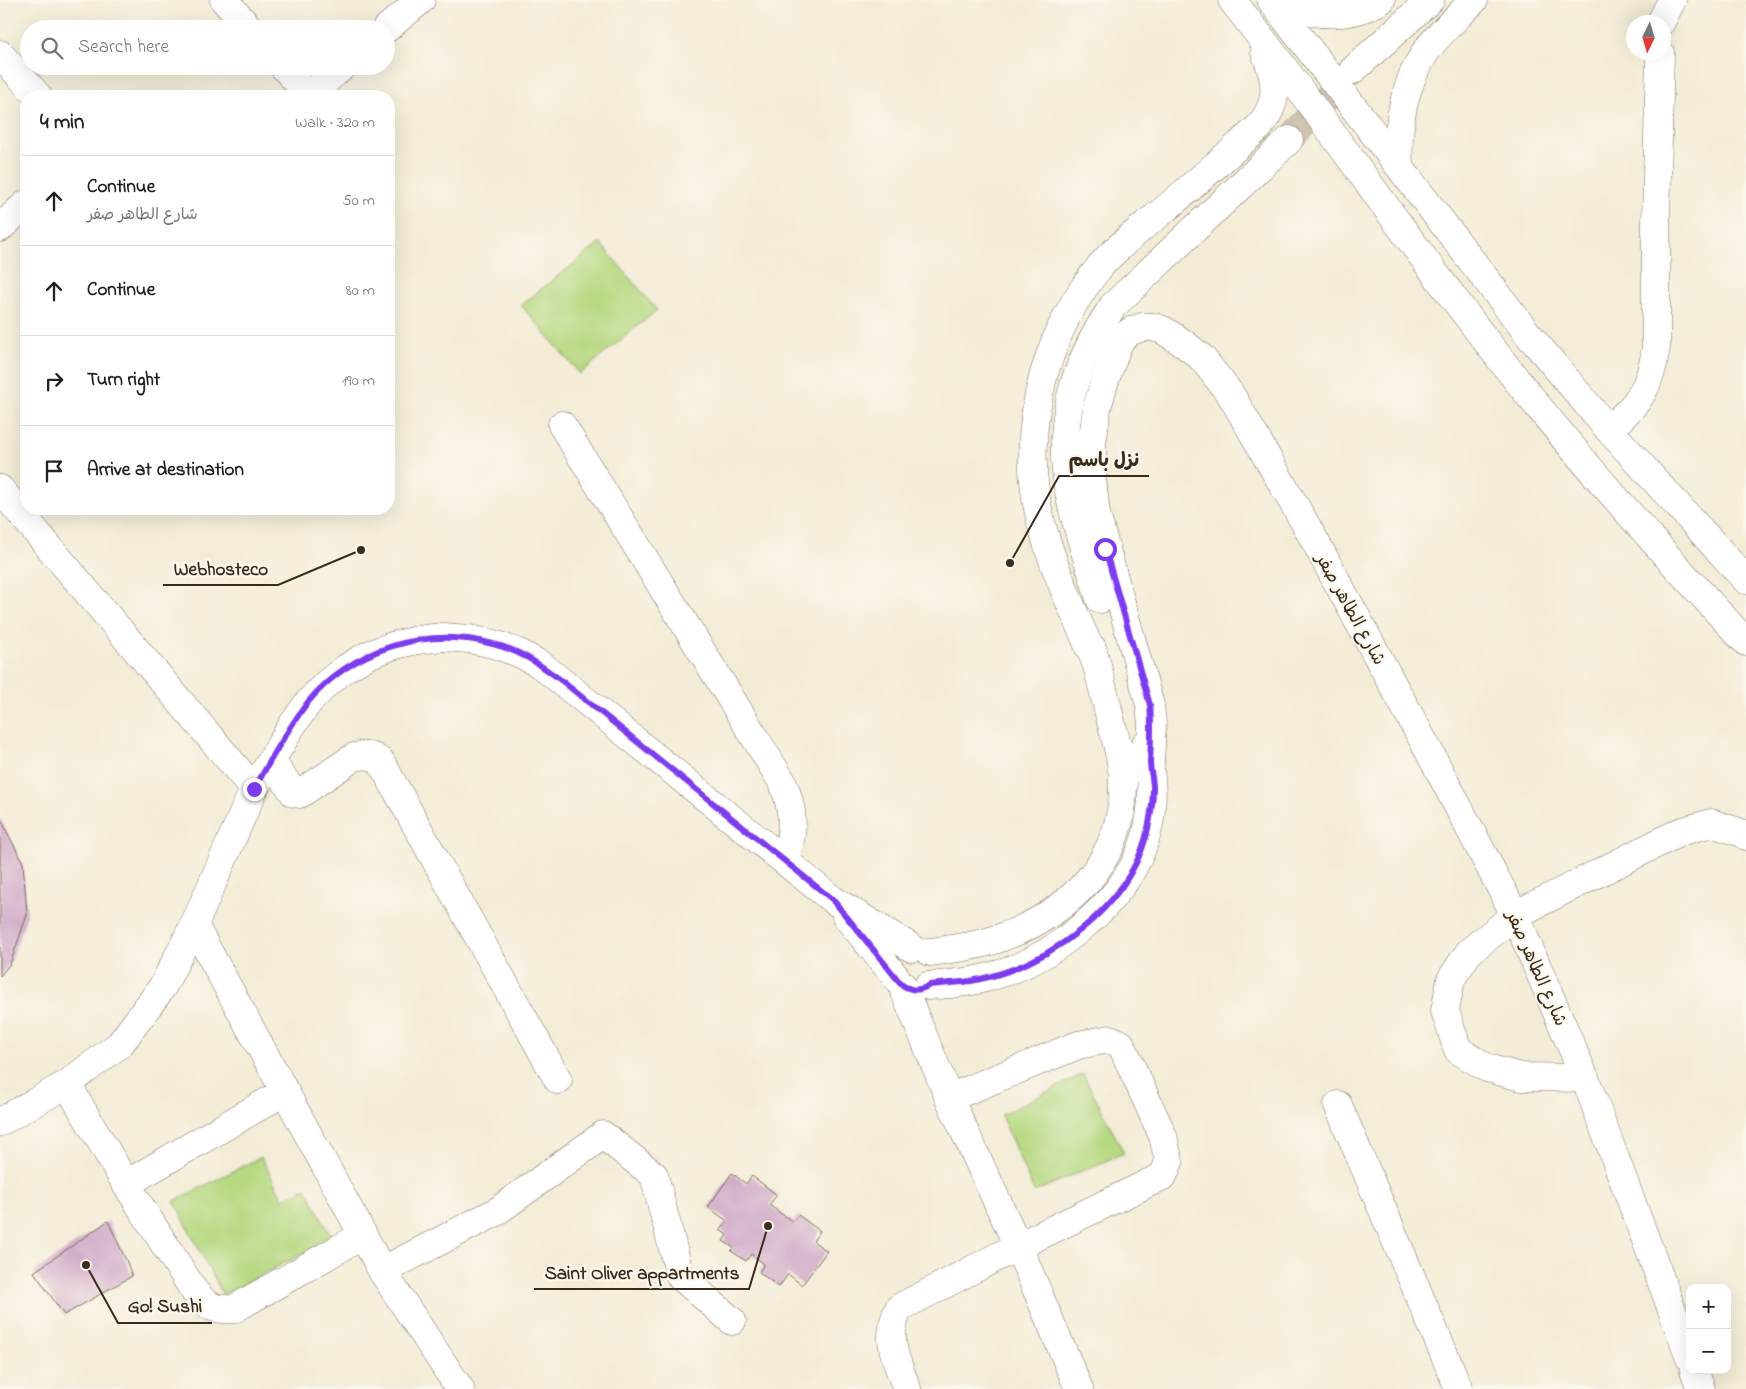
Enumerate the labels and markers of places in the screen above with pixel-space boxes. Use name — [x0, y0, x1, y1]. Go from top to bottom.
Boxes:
callout: نزل باسم — [1059, 442, 1149, 476]
callout: Webhosteco — [163, 551, 278, 585]
callout: Saint Oliver appartments — [534, 1255, 749, 1289]
callout: Go! Sushi — [118, 1289, 212, 1323]

